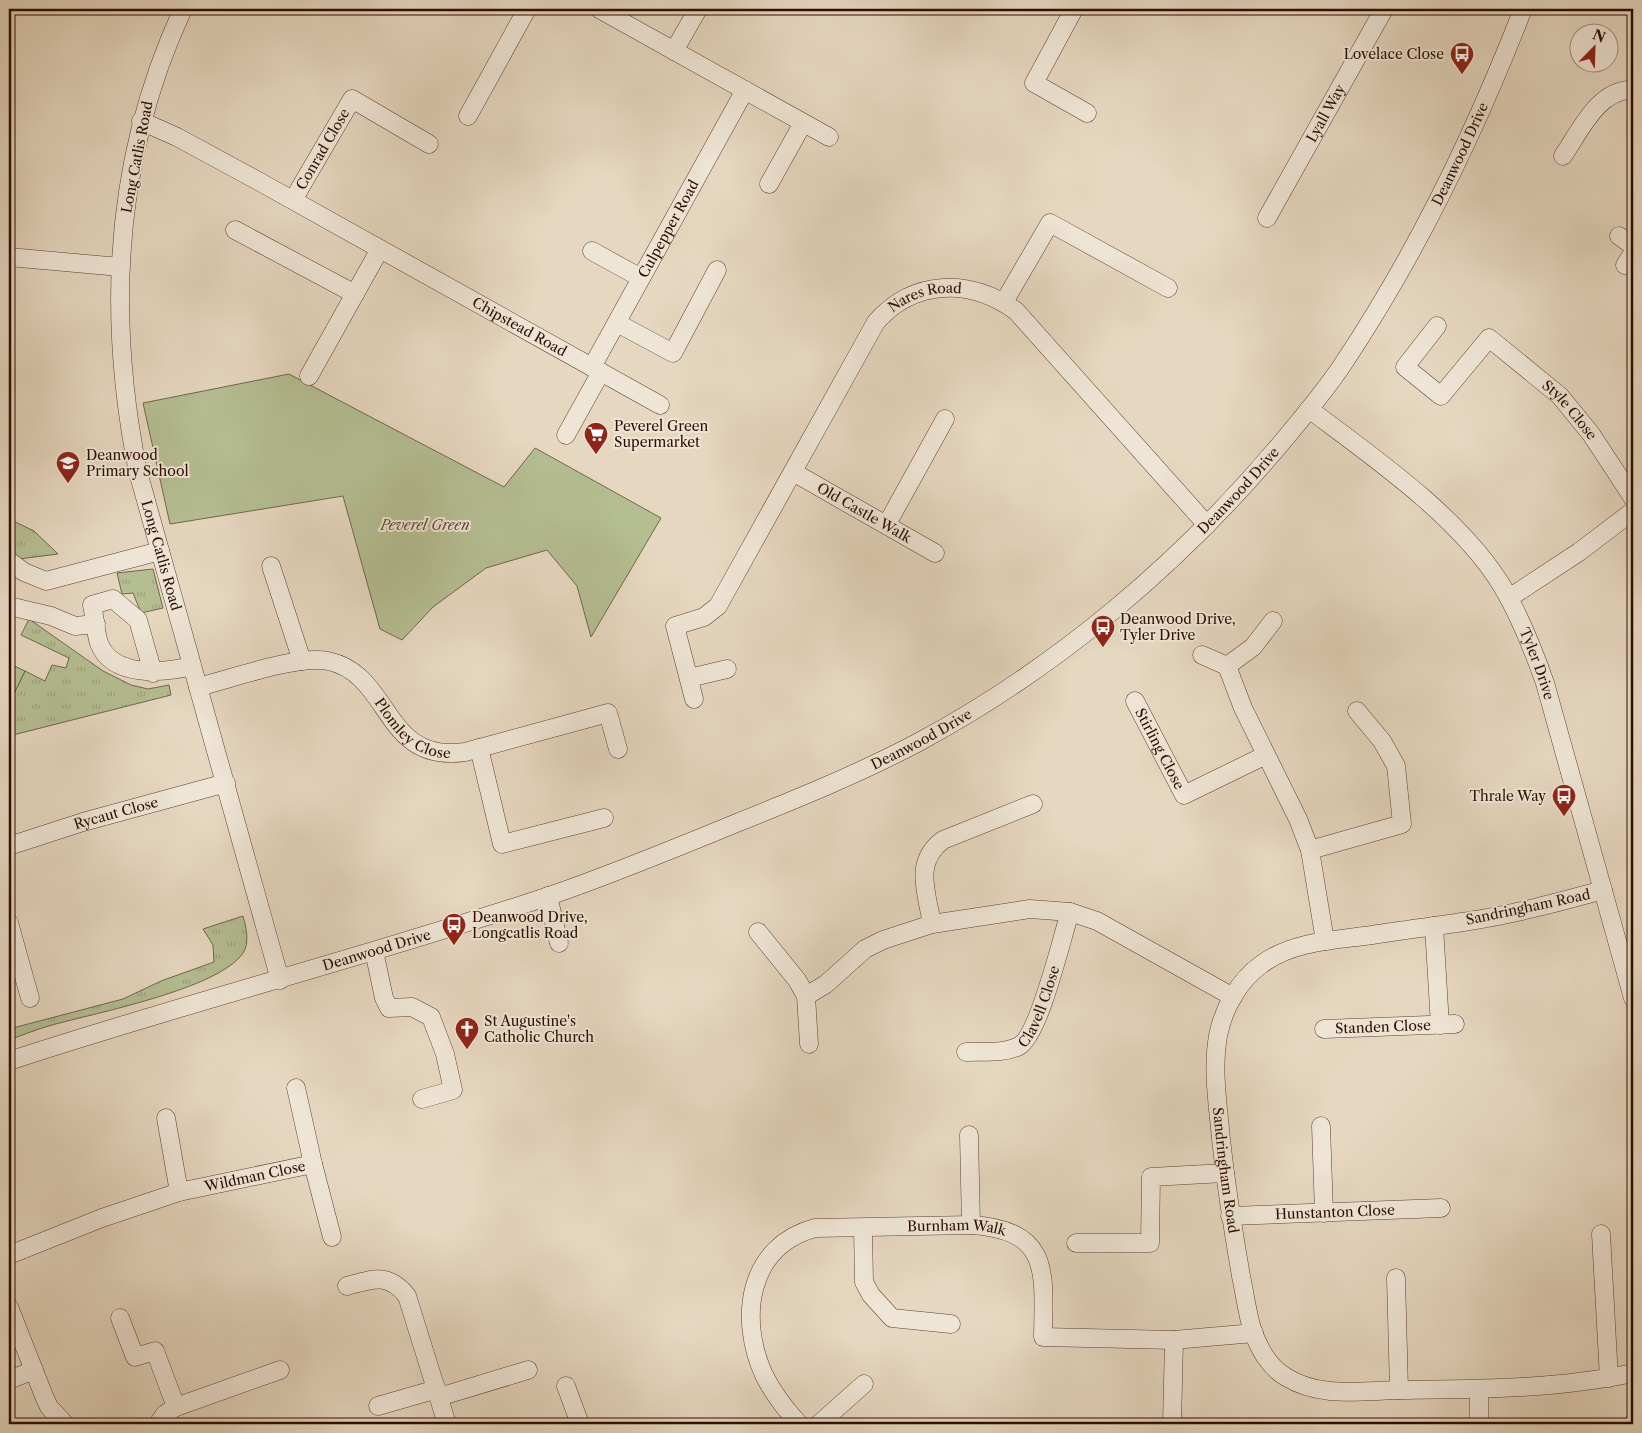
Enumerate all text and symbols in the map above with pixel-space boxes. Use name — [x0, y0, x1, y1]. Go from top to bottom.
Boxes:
north arrow — [1570, 22, 1620, 72]
text: N — [1590, 25, 1608, 47]
bus stop icon: Lovelace Close — [1449, 41, 1475, 75]
place label: Lovelace Close — [1344, 45, 1444, 63]
street label: Lyall Way — [1302, 81, 1349, 146]
street label: Long Catlis Road — [117, 99, 157, 214]
street label: Deanwood Drive — [1428, 100, 1492, 209]
street label: Conrad Close — [292, 105, 354, 193]
street label: Culpepper Road — [634, 176, 703, 281]
street label: Nares Road — [884, 279, 963, 316]
street label: Chipstead Road — [469, 293, 570, 361]
street label: Style Close — [1539, 376, 1601, 443]
place label: Peverel Green Supermarket — [614, 417, 709, 451]
supermarket icon: Peverel Green Supermarket — [583, 421, 609, 455]
street label: Deanwood Drive — [1194, 443, 1283, 538]
place label: Deanwood Primary School — [86, 446, 189, 480]
school or university icon: Deanwood Primary School — [55, 450, 81, 484]
street label: Old Castle Walk — [814, 479, 916, 547]
street label: Long Catlis Road — [137, 498, 185, 613]
park label: Peverel Green — [379, 516, 470, 534]
place label: Deanwood Drive, Tyler Drive — [1120, 610, 1236, 644]
bus stop icon: Deanwood Drive, Tyler Drive — [1090, 614, 1116, 648]
street label: Tyler Drive — [1516, 625, 1558, 702]
street label: Plomley Close — [371, 694, 451, 762]
street label: Deanwood Drive — [868, 705, 975, 774]
street label: Stirling Close — [1131, 705, 1189, 793]
bus stop icon: Thrale Way — [1551, 783, 1577, 817]
place label: Thrale Way — [1469, 787, 1546, 805]
street label: Rycaut Close — [71, 793, 160, 833]
street label: Sandringham Road — [1464, 885, 1592, 929]
place label: Deanwood Drive, Longcatlis Road — [472, 908, 588, 942]
bus stop icon: Deanwood Drive, Longcatlis Road — [441, 912, 467, 946]
street label: Deanwood Drive — [320, 925, 433, 975]
street label: Clavell Close — [1014, 963, 1063, 1051]
place label: St Augustine's Catholic Church — [484, 1012, 594, 1046]
church icon: St Augustine's Catholic Church — [454, 1016, 480, 1050]
street label: Standen Close — [1335, 1016, 1431, 1038]
street label: Sandringham Road — [1209, 1106, 1243, 1235]
street label: Wildman Close — [202, 1157, 307, 1196]
street label: Hunstanton Close — [1275, 1201, 1395, 1223]
street label: Burnham Walk — [907, 1216, 1009, 1240]

